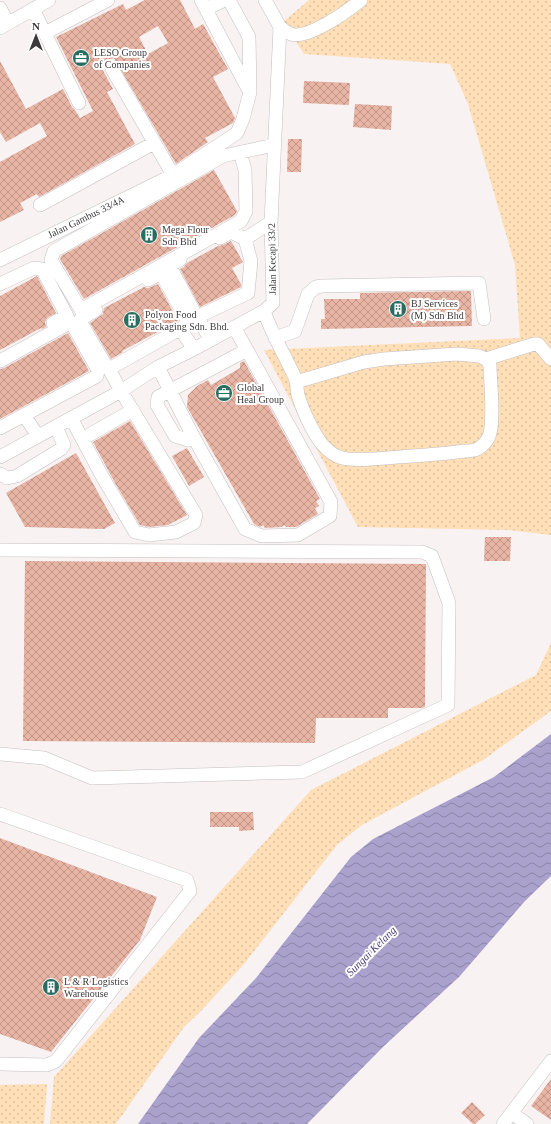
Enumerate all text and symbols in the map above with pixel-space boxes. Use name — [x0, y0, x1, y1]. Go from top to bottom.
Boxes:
north arrow — [16, 16, 56, 56]
text: N — [32, 20, 40, 32]
place label: LESO Group of Companies — [94, 47, 150, 70]
office icon: LESO Group of Companies — [71, 48, 91, 68]
street label: Jalan Gambus 33/4A — [46, 193, 127, 240]
street label: Jalan Kecapi 33/2 — [266, 223, 278, 295]
place label: Mega Flour Sdn Bhd — [162, 224, 210, 247]
building icon: Mega Flour Sdn Bhd — [139, 225, 159, 245]
place label: BJ Services (M) Sdn Bhd — [411, 298, 464, 322]
building icon: BJ Services (M) Sdn Bhd — [388, 299, 408, 319]
place label: Polyon Food Packaging Sdn. Bhd. — [145, 309, 229, 332]
building icon: Polyon Food Packaging Sdn. Bhd. — [122, 310, 142, 330]
place label: Global Heal Group — [237, 382, 284, 405]
office icon: Global Heal Group — [214, 383, 234, 403]
water label: Sungai Kelang — [344, 923, 399, 978]
place label: L & R Logistics Warehouse — [64, 976, 128, 999]
building icon: L & R Logistics Warehouse — [41, 977, 61, 997]

